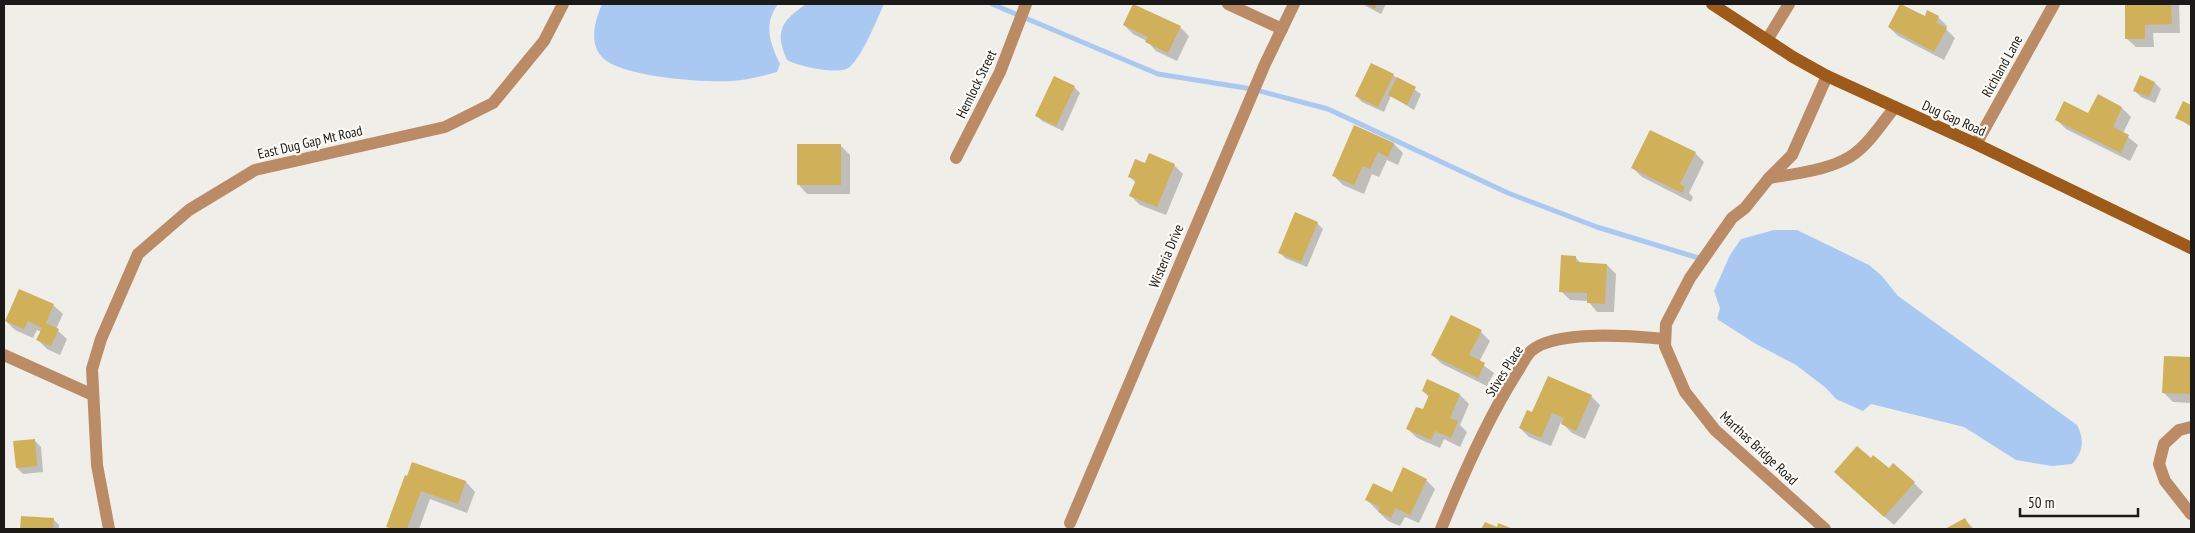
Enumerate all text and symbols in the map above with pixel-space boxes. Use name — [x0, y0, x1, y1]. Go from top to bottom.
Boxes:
street label: Richland Lane — [1978, 32, 2026, 100]
street label: Hemlock Street — [952, 47, 1000, 121]
street label: Dug Gap Road — [1919, 96, 1989, 140]
street label: East Dug Gap Mt Road — [256, 121, 364, 163]
street label: Wisteria Drive — [1145, 221, 1188, 291]
street label: Stives Place — [1481, 342, 1527, 400]
street label: Marthas Bridge Road — [1716, 407, 1802, 489]
scale bar — [2020, 486, 2138, 518]
text: 50 m — [2028, 493, 2054, 512]

